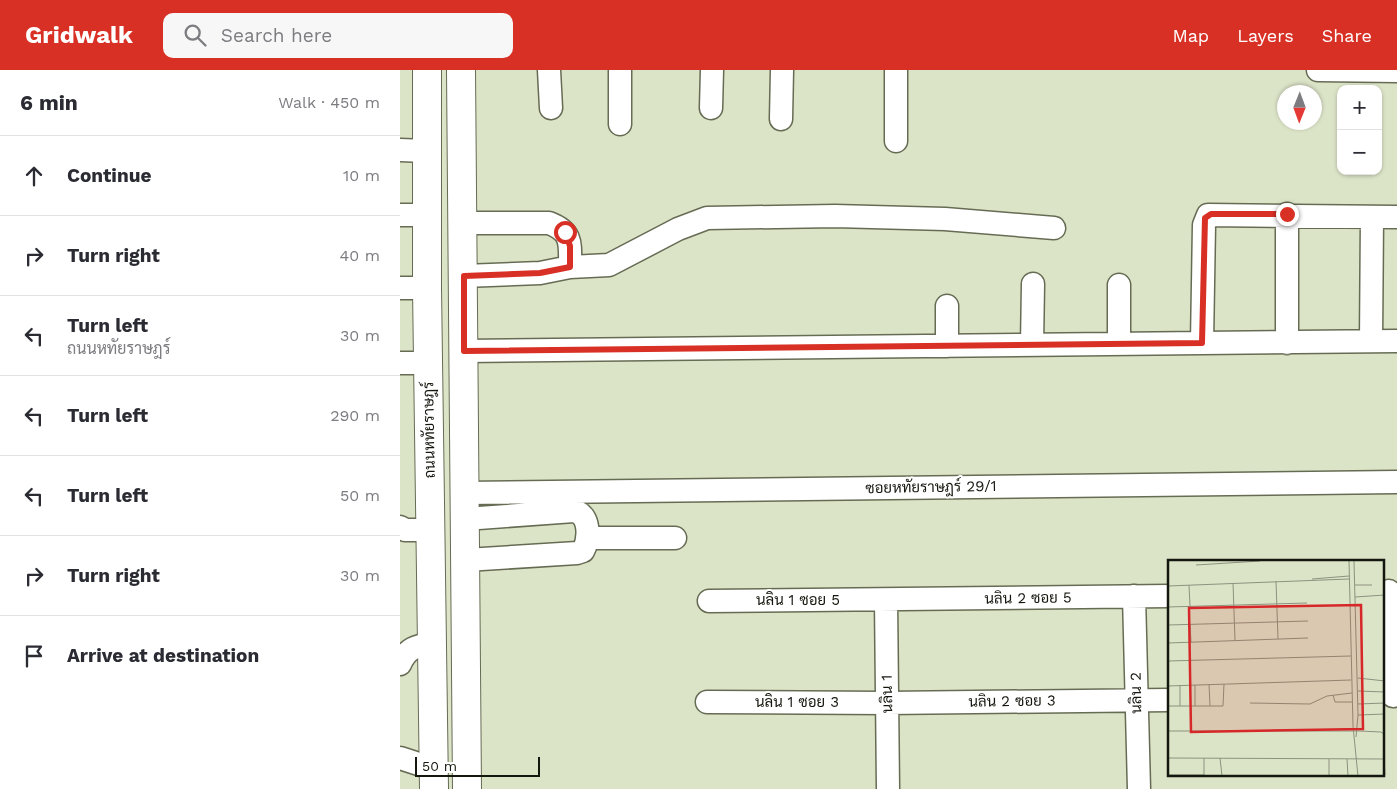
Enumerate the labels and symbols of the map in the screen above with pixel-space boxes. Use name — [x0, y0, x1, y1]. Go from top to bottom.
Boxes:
north arrow — [1277, 85, 1322, 130]
route end — [1276, 203, 1299, 226]
route start — [554, 221, 577, 244]
street label: ถนนหทัยราษฎร์ — [418, 381, 440, 479]
street label: ซอยหทัยราษฎร์ 29/1 — [865, 476, 997, 498]
inset map — [1168, 560, 1384, 776]
street label: นลิน 2 ซอย 5 — [984, 588, 1072, 608]
street label: นลิน 1 ซอย 5 — [756, 591, 840, 609]
street label: นลิน 2 — [1127, 672, 1145, 714]
street label: นลิน 1 — [878, 675, 896, 713]
street label: นลิน 2 ซอย 3 — [968, 691, 1056, 711]
street label: นลิน 1 ซอย 3 — [755, 693, 839, 711]
scale bar — [415, 754, 540, 777]

